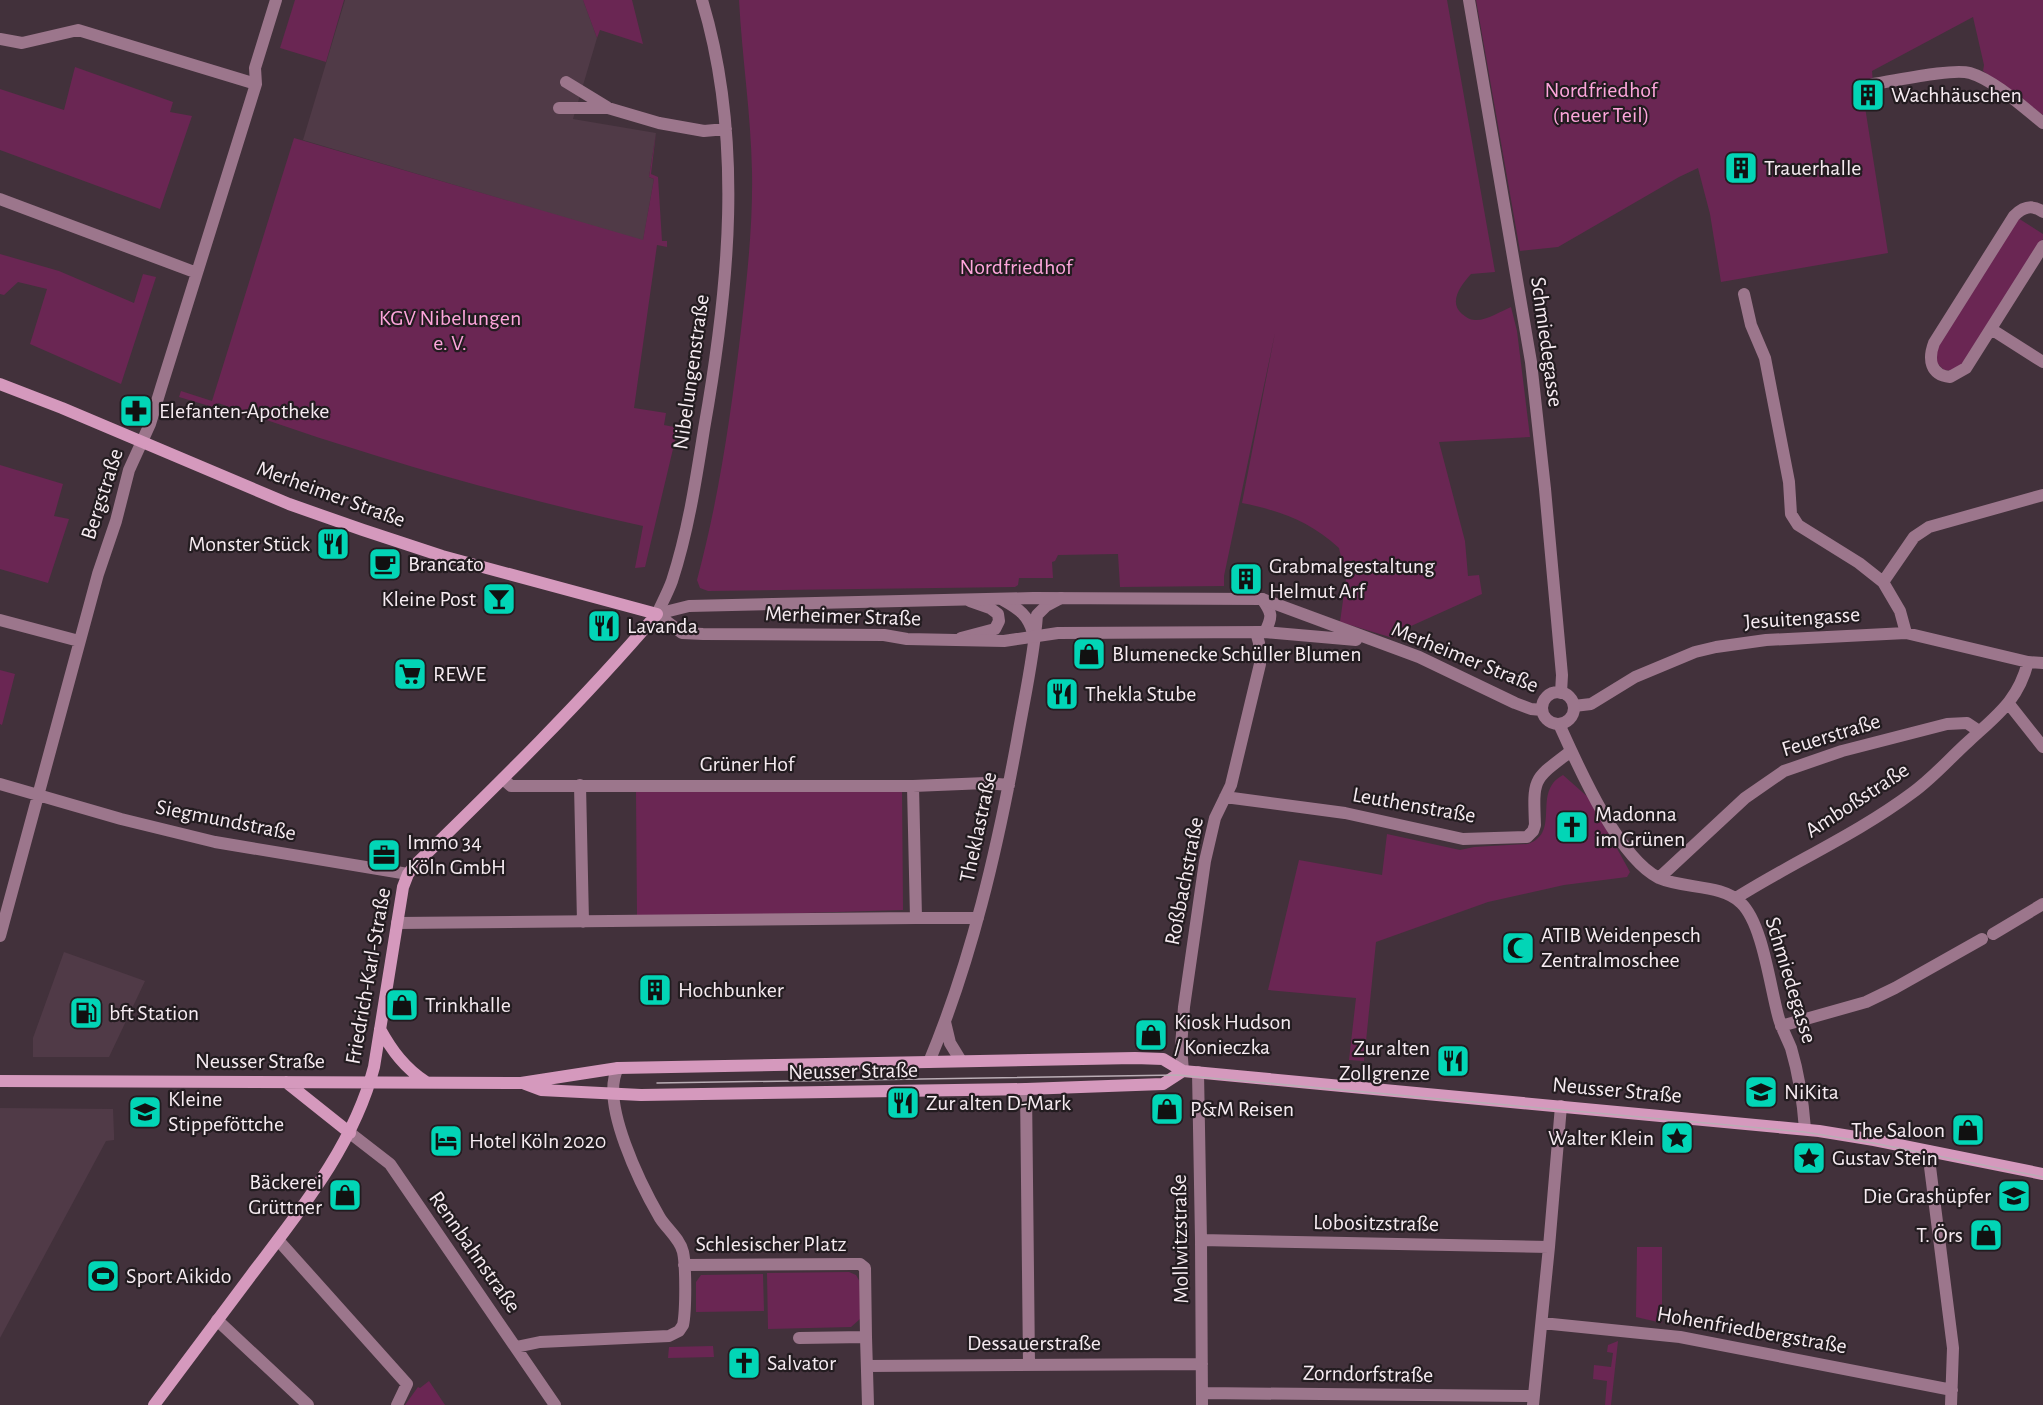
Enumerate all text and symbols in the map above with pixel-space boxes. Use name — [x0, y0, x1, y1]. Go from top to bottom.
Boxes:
building icon: Wachhäuschen — [1850, 77, 1886, 113]
park label: Nordfriedhof (neuer Teil) — [1545, 79, 1659, 126]
place label: Wachhäuschen — [1891, 84, 2022, 106]
building icon: Trauerhalle — [1723, 150, 1759, 186]
place label: Trauerhalle — [1764, 157, 1862, 179]
park label: Nordfriedhof — [960, 256, 1074, 278]
street label: Schmiedegasse — [1527, 276, 1567, 408]
street label: Nibelungenstraße — [669, 293, 713, 451]
park label: KGV Nibelungen e. V. — [379, 307, 521, 354]
pharmacy icon: Elefanten-Apotheke — [118, 393, 154, 429]
place label: Elefanten-Apotheke — [159, 400, 329, 422]
street label: Bergstraße — [77, 446, 127, 542]
street label: Merheimer Straße — [254, 457, 408, 531]
restaurant icon: Monster Stück — [315, 526, 351, 562]
place label: Monster Stück — [188, 533, 310, 555]
cafe icon: Brancato — [367, 546, 403, 582]
place label: Brancato — [408, 553, 484, 575]
place label: Grabmalgestaltung Helmut Arf — [1269, 555, 1435, 602]
building icon: Grabmalgestaltung Helmut Arf — [1228, 561, 1264, 597]
bar icon: Kleine Post — [481, 581, 517, 617]
place label: Kleine Post — [381, 588, 476, 610]
street label: Merheimer Straße — [764, 602, 922, 630]
street label: Jesuitengasse — [1743, 603, 1861, 633]
restaurant icon: Lavanda — [586, 608, 622, 644]
place label: Lavanda — [627, 615, 698, 637]
street label: Merheimer Straße — [1388, 618, 1542, 696]
shop icon: Blumenecke Schüller Blumen — [1071, 636, 1107, 672]
place label: Blumenecke Schüller Blumen — [1112, 643, 1362, 665]
supermarket icon: REWE — [392, 656, 428, 692]
place label: REWE — [433, 663, 486, 685]
restaurant icon: Thekla Stube — [1044, 676, 1080, 712]
place label: Thekla Stube — [1085, 683, 1196, 705]
street label: Feuerstraße — [1779, 710, 1883, 760]
street label: Grüner Hof — [700, 753, 796, 775]
street label: Amboßstraße — [1801, 758, 1913, 842]
street label: Theklastraße — [956, 770, 1000, 884]
street label: Leuthenstraße — [1351, 783, 1477, 827]
street label: Siegmundstraße — [154, 796, 298, 844]
place label: Madonna im Grünen — [1595, 803, 1685, 850]
church icon: Madonna im Grünen — [1554, 809, 1590, 845]
street label: Roßbachstraße — [1161, 815, 1207, 947]
place label: Immo 34 Köln GmbH — [407, 831, 506, 878]
office icon: Immo 34 Köln GmbH — [366, 837, 402, 873]
street label: Friedrich-Karl-Straße — [342, 886, 394, 1066]
street label: Schmiedegasse — [1761, 914, 1821, 1046]
place label: ATIB Weidenpesch Zentralmoschee — [1541, 924, 1701, 971]
mosque icon: ATIB Weidenpesch Zentralmoschee — [1500, 930, 1536, 966]
building icon: Hochbunker — [637, 972, 673, 1008]
place label: Hochbunker — [678, 979, 784, 1001]
shop icon: Trinkhalle — [384, 987, 420, 1023]
place label: Trinkhalle — [425, 994, 511, 1016]
fuel station icon: bft Station — [68, 995, 104, 1031]
place label: bft Station — [109, 1002, 199, 1024]
place label: Kiosk Hudson / Konieczka — [1174, 1011, 1291, 1058]
shop icon: Kiosk Hudson / Konieczka — [1133, 1017, 1169, 1053]
place label: Zur alten Zollgrenze — [1339, 1037, 1430, 1084]
restaurant icon: Zur alten Zollgrenze — [1435, 1043, 1471, 1079]
street label: Neusser Straße — [195, 1050, 325, 1072]
street label: Neusser Straße — [788, 1059, 918, 1083]
street label: Neusser Straße — [1551, 1073, 1683, 1107]
school or university icon: NiKita — [1743, 1074, 1779, 1110]
place label: NiKita — [1784, 1081, 1839, 1103]
restaurant icon: Zur alten D-Mark — [885, 1085, 921, 1121]
place label: Kleine Stippeföttche — [168, 1088, 284, 1135]
shop icon: P&M Reisen — [1149, 1091, 1185, 1127]
place label: Zur alten D-Mark — [926, 1092, 1071, 1114]
school or university icon: Kleine Stippeföttche — [127, 1094, 163, 1130]
place label: P&M Reisen — [1190, 1098, 1294, 1120]
shop icon: The Saloon — [1950, 1112, 1986, 1148]
place label: The Saloon — [1851, 1119, 1945, 1141]
place icon: Walter Klein — [1659, 1120, 1695, 1156]
hotel icon: Hotel Köln 2020 — [428, 1123, 464, 1159]
place label: Walter Klein — [1548, 1127, 1654, 1149]
place label: Hotel Köln 2020 — [469, 1130, 606, 1152]
place icon: Gustav Stein — [1791, 1140, 1827, 1176]
place label: Gustav Stein — [1832, 1147, 1938, 1169]
place label: Bäckerei Grüttner — [248, 1171, 322, 1218]
street label: Mollwitzstraße — [1168, 1174, 1192, 1304]
shop icon: Bäckerei Grüttner — [327, 1177, 363, 1213]
school or university icon: Die Grashüpfer — [1996, 1178, 2032, 1214]
place label: Die Grashüpfer — [1863, 1185, 1991, 1207]
street label: Rennbahnstraße — [425, 1187, 525, 1317]
street label: Lobositzstraße — [1313, 1211, 1439, 1235]
shop icon: T. Örs — [1968, 1217, 2004, 1253]
place label: T. Örs — [1916, 1224, 1963, 1246]
street label: Schlesischer Platz — [696, 1233, 846, 1255]
sports icon: Sport Aikido — [85, 1258, 121, 1294]
place label: Sport Aikido — [126, 1265, 232, 1287]
street label: Hohenfriedbergstraße — [1655, 1302, 1849, 1358]
street label: Dessauerstraße — [967, 1332, 1101, 1354]
church icon: Salvator — [726, 1345, 762, 1381]
place label: Salvator — [767, 1352, 836, 1374]
street label: Zorndorfstraße — [1303, 1362, 1433, 1386]

